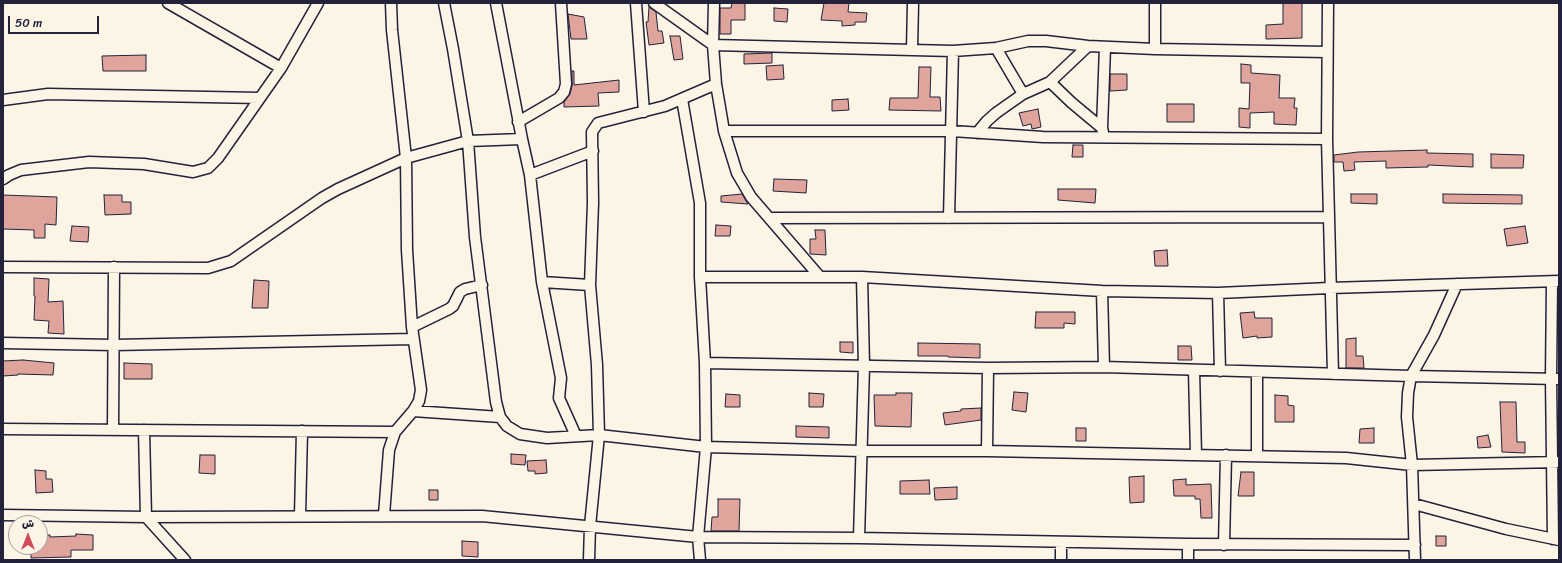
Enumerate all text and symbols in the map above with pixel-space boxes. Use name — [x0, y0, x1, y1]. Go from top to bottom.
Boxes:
scale bar — [10, 8, 101, 34]
text: 50 m — [15, 12, 42, 34]
text: ش — [22, 514, 34, 533]
north arrow — [8, 515, 48, 555]

